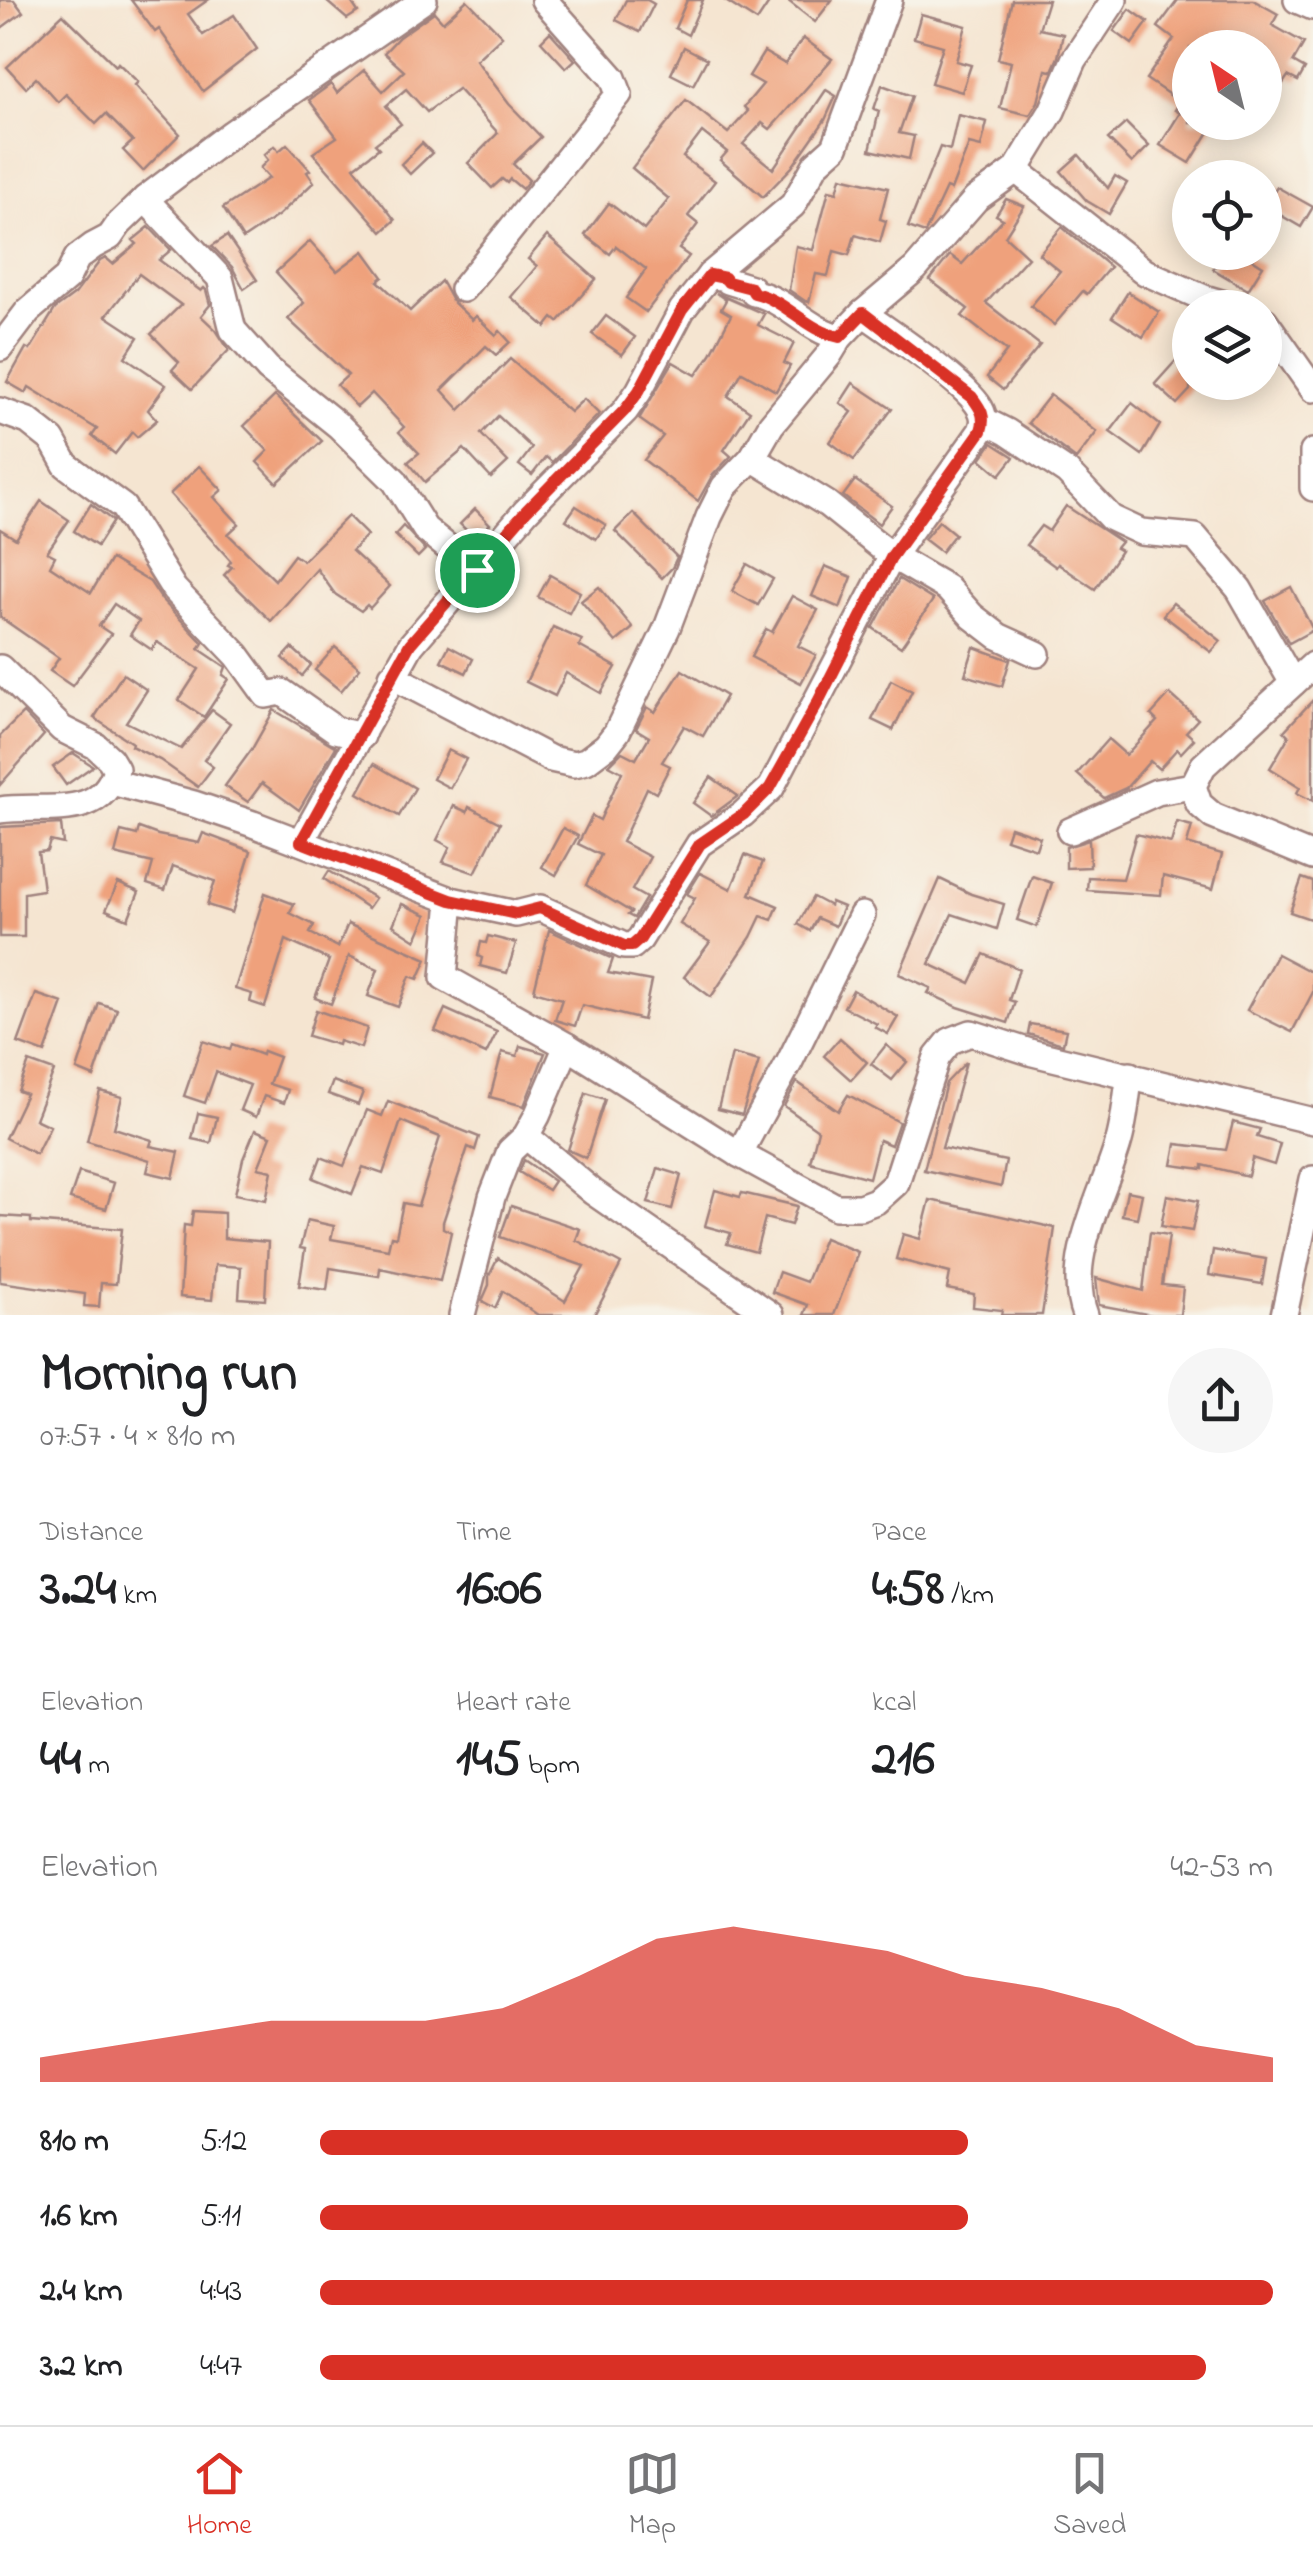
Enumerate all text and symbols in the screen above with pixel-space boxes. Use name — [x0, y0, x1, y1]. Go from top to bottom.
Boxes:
north arrow — [1172, 30, 1282, 140]
map controls — [1172, 30, 1282, 400]
button: locate — [1172, 160, 1282, 270]
button: layers — [1172, 290, 1282, 400]
pin — [435, 528, 520, 613]
icon: arrive — [450, 543, 505, 598]
text: Morning run — [40, 1336, 297, 1416]
button: share — [1168, 1348, 1273, 1453]
text: 07:57 · 4 × 810 m — [40, 1414, 236, 1461]
text: Distance — [40, 1513, 143, 1554]
text: Time — [456, 1513, 511, 1554]
text: Pace — [872, 1513, 927, 1554]
text: 3.24 — [40, 1554, 116, 1627]
text: 16:06 — [456, 1554, 542, 1627]
text: 4:58 — [872, 1554, 944, 1627]
text: km — [116, 1576, 157, 1617]
text: /km — [944, 1576, 994, 1617]
text: Elevation — [40, 1683, 143, 1724]
text: Heart rate — [456, 1683, 571, 1724]
text: kcal — [872, 1683, 917, 1724]
text: 44 — [40, 1724, 81, 1797]
text: 145 — [456, 1724, 521, 1797]
text: 216 — [872, 1724, 935, 1797]
text: m — [81, 1746, 110, 1787]
text: bpm — [521, 1746, 580, 1787]
text: Elevation — [40, 1845, 158, 1892]
text: 42–53 m — [1170, 1845, 1273, 1892]
text: 810 m — [40, 2119, 109, 2166]
text: 5:12 — [200, 2119, 247, 2166]
text: 1.6 km — [40, 2194, 118, 2241]
text: 5:11 — [200, 2194, 241, 2241]
text: 2.4 km — [40, 2269, 122, 2316]
text: 4:43 — [200, 2269, 242, 2316]
text: 3.2 km — [40, 2344, 123, 2391]
text: 4:47 — [200, 2344, 242, 2391]
tab: Home — [187, 2446, 252, 2547]
tab: Map — [625, 2446, 680, 2547]
tab: Saved — [1053, 2446, 1126, 2547]

